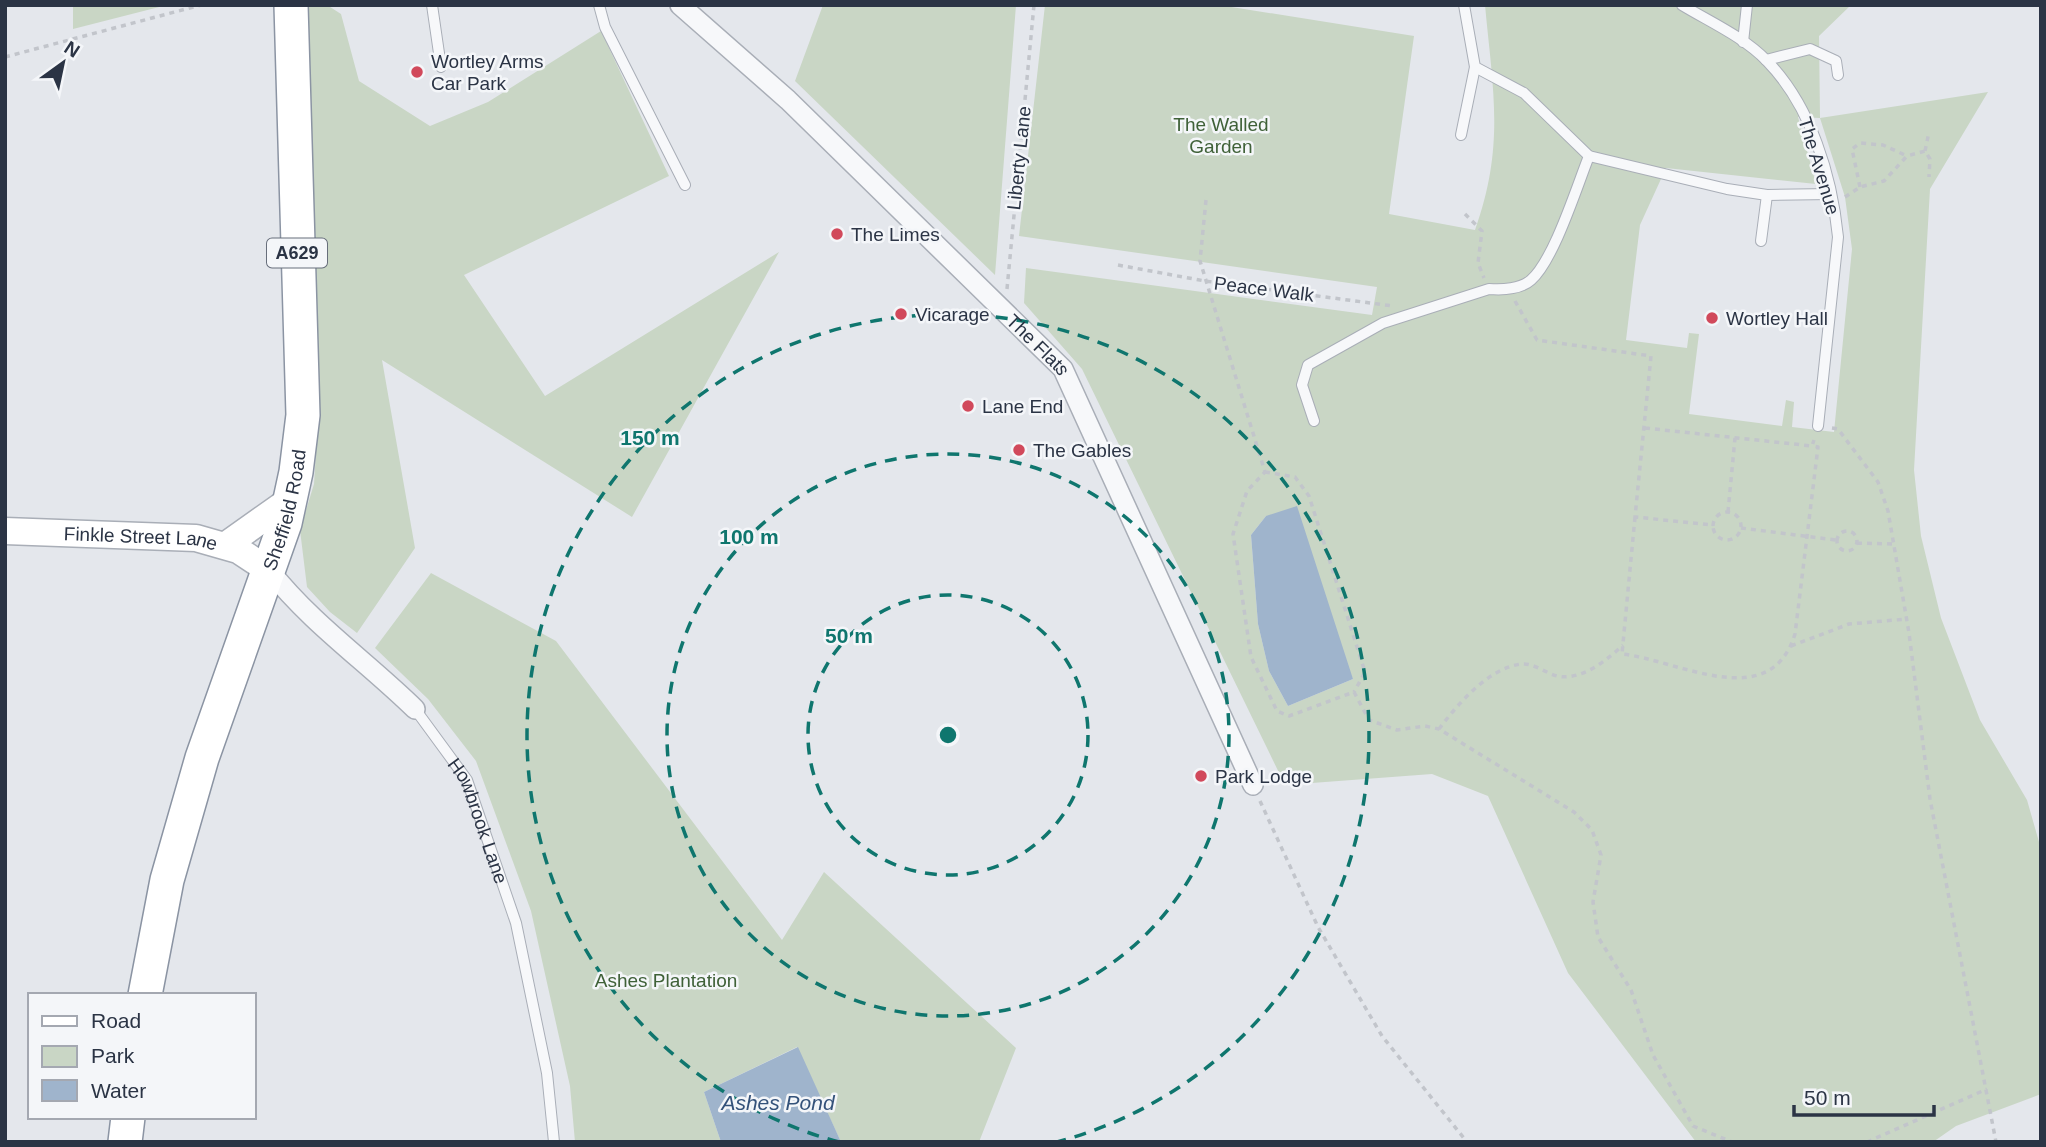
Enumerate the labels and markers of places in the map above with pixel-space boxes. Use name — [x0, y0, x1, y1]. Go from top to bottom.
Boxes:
place label: Wortley Arms Car Park — [431, 51, 544, 94]
marker: Wortley Arms Car Park — [409, 64, 425, 80]
place label: The Limes — [851, 224, 940, 245]
marker: The Limes — [829, 226, 845, 242]
place label: Vicarage — [915, 304, 990, 325]
marker: Vicarage — [893, 306, 909, 322]
place label: Wortley Hall — [1726, 308, 1828, 329]
marker: Wortley Hall — [1704, 310, 1720, 326]
place label: Lane End — [982, 396, 1063, 417]
marker: Lane End — [960, 398, 976, 414]
place label: The Gables — [1033, 440, 1131, 461]
marker: The Gables — [1011, 442, 1027, 458]
centre of rings — [936, 723, 960, 747]
place label: Park Lodge — [1215, 766, 1312, 787]
marker: Park Lodge — [1193, 768, 1209, 784]

